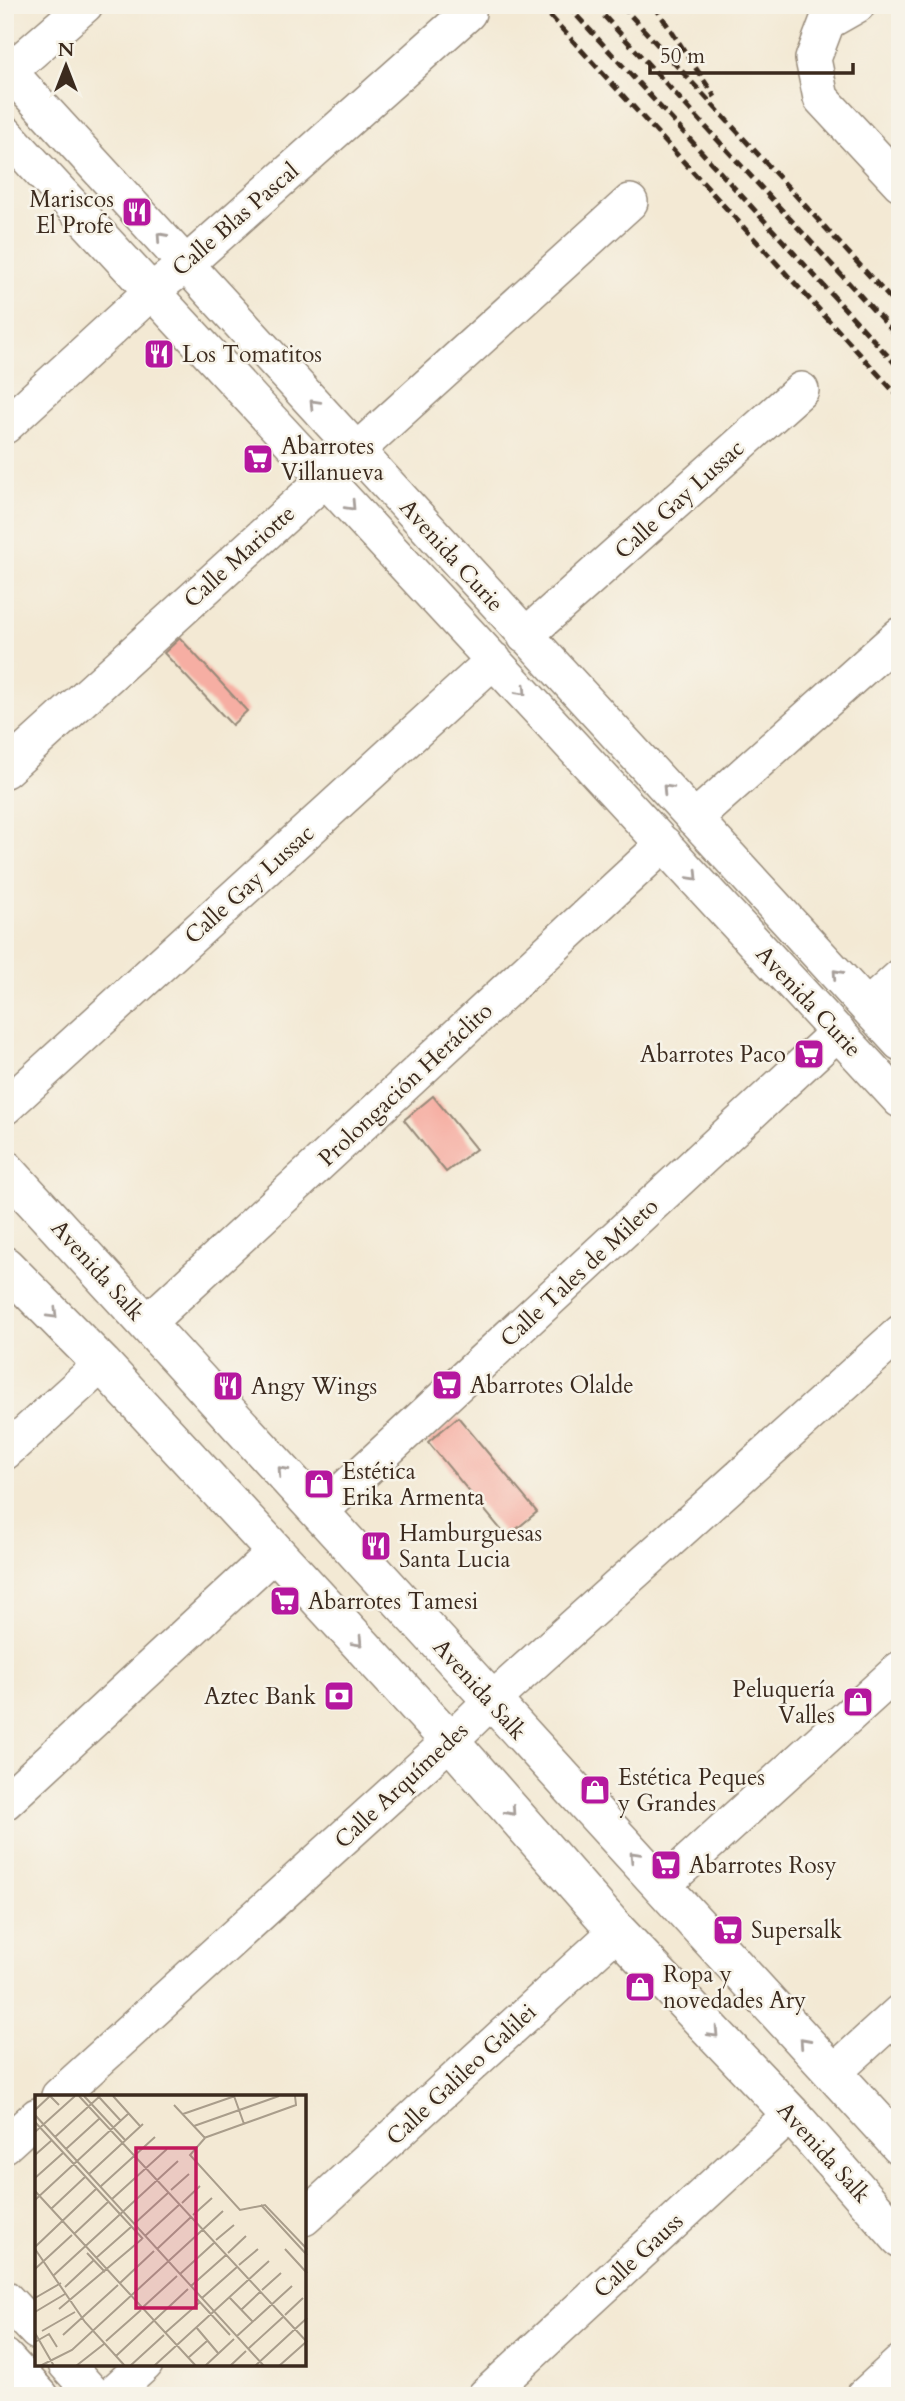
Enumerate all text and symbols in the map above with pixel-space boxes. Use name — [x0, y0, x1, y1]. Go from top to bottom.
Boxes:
north arrow — [32, 32, 102, 102]
scale bar — [650, 32, 852, 76]
text: N — [58, 37, 75, 63]
text: 50 m — [660, 42, 705, 71]
street label: Calle Blas Pascal — [165, 156, 305, 283]
place label: Mariscos El Profe — [29, 184, 114, 241]
restaurant icon: Mariscos El Profe — [120, 195, 154, 229]
one-way arrow — [156, 232, 169, 245]
restaurant icon: Los Tomatitos — [142, 337, 176, 371]
place label: Los Tomatitos — [182, 339, 322, 370]
one-way arrow — [310, 399, 323, 412]
place label: Abarrotes Villanueva — [281, 431, 384, 488]
street label: Calle Gay Lussac — [608, 433, 751, 566]
supermarket icon: Abarrotes Villanueva — [241, 442, 275, 476]
street label: Avenida Curie — [393, 492, 511, 618]
street label: Calle Mariotte — [177, 498, 302, 615]
one-way arrow — [343, 498, 355, 511]
one-way arrow — [514, 683, 527, 696]
one-way arrow — [662, 784, 675, 797]
street label: Calle Gay Lussac — [178, 818, 321, 951]
one-way arrow — [685, 868, 698, 881]
street label: Avenida Curie — [749, 939, 868, 1064]
one-way arrow — [833, 969, 845, 982]
street label: Prolongación Heráclito — [311, 995, 499, 1173]
supermarket icon: Abarrotes Paco — [792, 1037, 826, 1071]
place label: Abarrotes Paco — [640, 1039, 786, 1070]
street label: Calle Tales de Mileto — [494, 1191, 665, 1354]
street label: Avenida Salk — [44, 1213, 152, 1328]
one-way arrow — [45, 1306, 58, 1319]
supermarket icon: Abarrotes Olalde — [430, 1368, 464, 1402]
restaurant icon: Angy Wings — [211, 1369, 245, 1403]
place label: Abarrotes Olalde — [470, 1370, 634, 1401]
place label: Angy Wings — [251, 1371, 377, 1402]
place label: Estética Erika Armenta — [342, 1456, 484, 1513]
one-way arrow — [278, 1466, 290, 1479]
shop icon: Estética Erika Armenta — [302, 1467, 336, 1501]
place label: Hamburguesas Santa Lucia — [399, 1518, 542, 1575]
restaurant icon: Hamburguesas Santa Lucia — [359, 1529, 393, 1563]
supermarket icon: Abarrotes Tamesi — [268, 1584, 302, 1618]
place label: Abarrotes Tamesi — [308, 1586, 478, 1617]
street label: Avenida Salk — [426, 1632, 534, 1747]
one-way arrow — [350, 1634, 363, 1647]
place label: Peluquería Valles — [732, 1674, 835, 1731]
bank icon: Aztec Bank — [322, 1679, 356, 1713]
place label: Aztec Bank — [204, 1681, 317, 1712]
shop icon: Peluquería Valles — [841, 1685, 875, 1719]
street label: Calle Arquímedes — [328, 1715, 475, 1855]
place label: Estética Peques y Grandes — [617, 1762, 765, 1819]
shop icon: Estética Peques y Grandes — [578, 1773, 612, 1807]
one-way arrow — [503, 1803, 515, 1816]
supermarket icon: Abarrotes Rosy — [649, 1848, 683, 1882]
place label: Abarrotes Rosy — [689, 1850, 837, 1881]
one-way arrow — [630, 1851, 642, 1864]
supermarket icon: Supersalk — [711, 1913, 745, 1947]
place label: Supersalk — [751, 1915, 843, 1946]
place label: Ropa y novedades Ary — [663, 1959, 806, 2016]
shop icon: Ropa y novedades Ary — [623, 1970, 657, 2004]
street label: Calle Galileo Galilei — [380, 1997, 543, 2152]
one-way arrow — [706, 2025, 718, 2038]
one-way arrow — [800, 2037, 812, 2050]
inset map — [35, 2095, 306, 2366]
street label: Avenida Salk — [770, 2095, 878, 2210]
street label: Calle Gauss — [587, 2206, 690, 2305]

